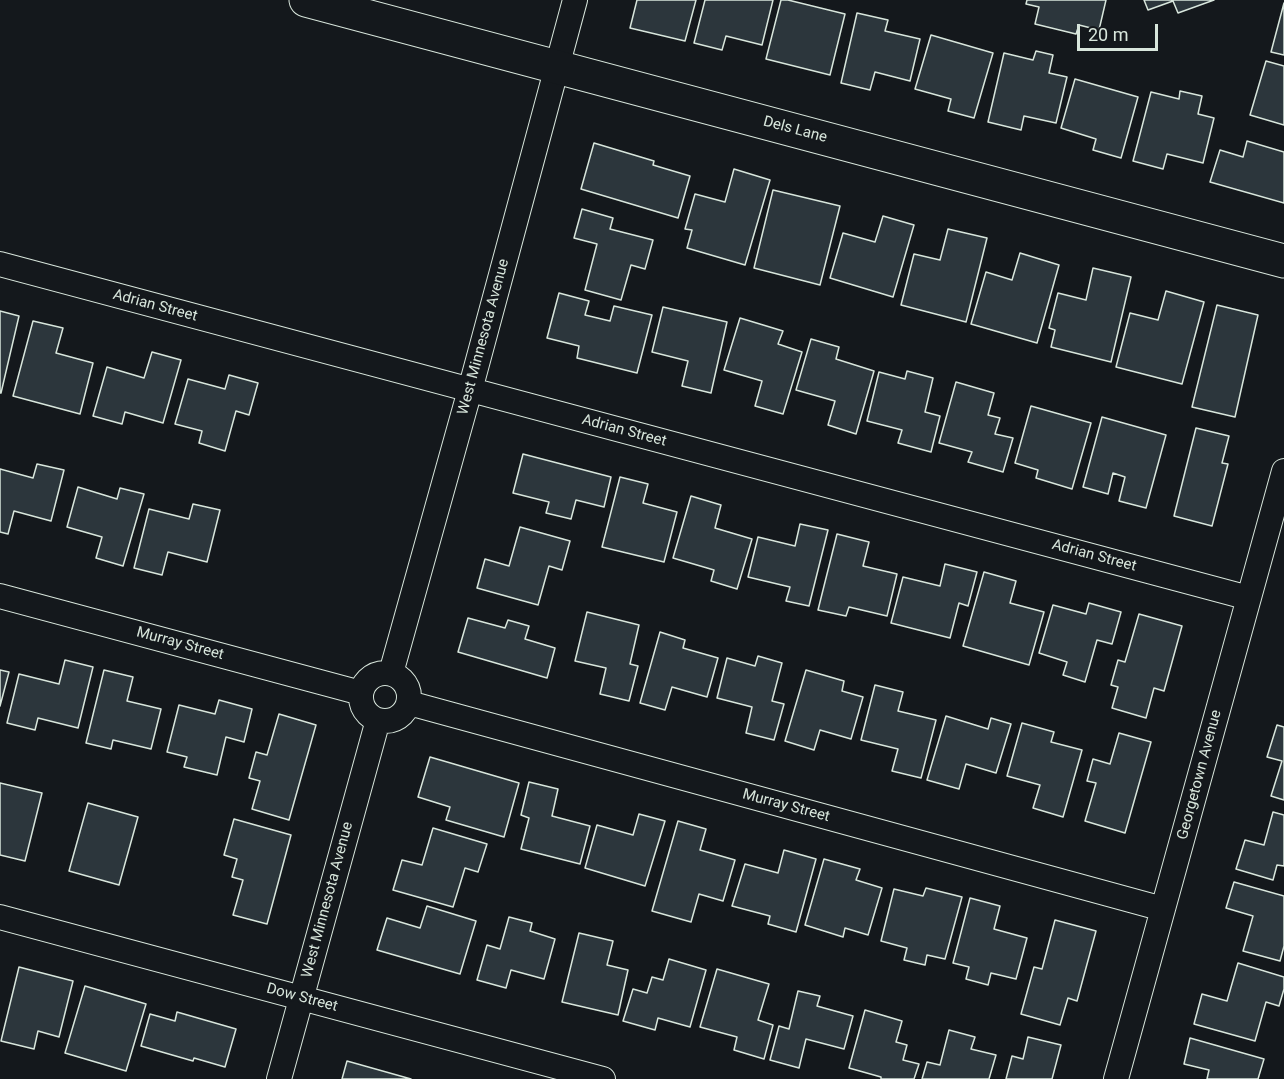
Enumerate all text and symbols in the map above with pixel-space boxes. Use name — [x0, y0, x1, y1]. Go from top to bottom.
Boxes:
scale bar — [1080, 12, 1161, 50]
text: 20 m — [1088, 24, 1128, 45]
street label: Dels Lane — [761, 113, 829, 147]
street label: West Minnesota Avenue — [454, 257, 514, 417]
street label: Adrian Street — [111, 286, 199, 326]
street label: Adrian Street — [580, 411, 668, 451]
street label: Adrian Street — [1050, 536, 1138, 576]
street label: Murray Street — [134, 624, 226, 664]
street label: Georgetown Avenue — [1174, 708, 1226, 842]
street label: Murray Street — [740, 786, 832, 826]
street label: West Minnesota Avenue — [298, 820, 358, 980]
street label: Dow Street — [264, 980, 340, 1016]

